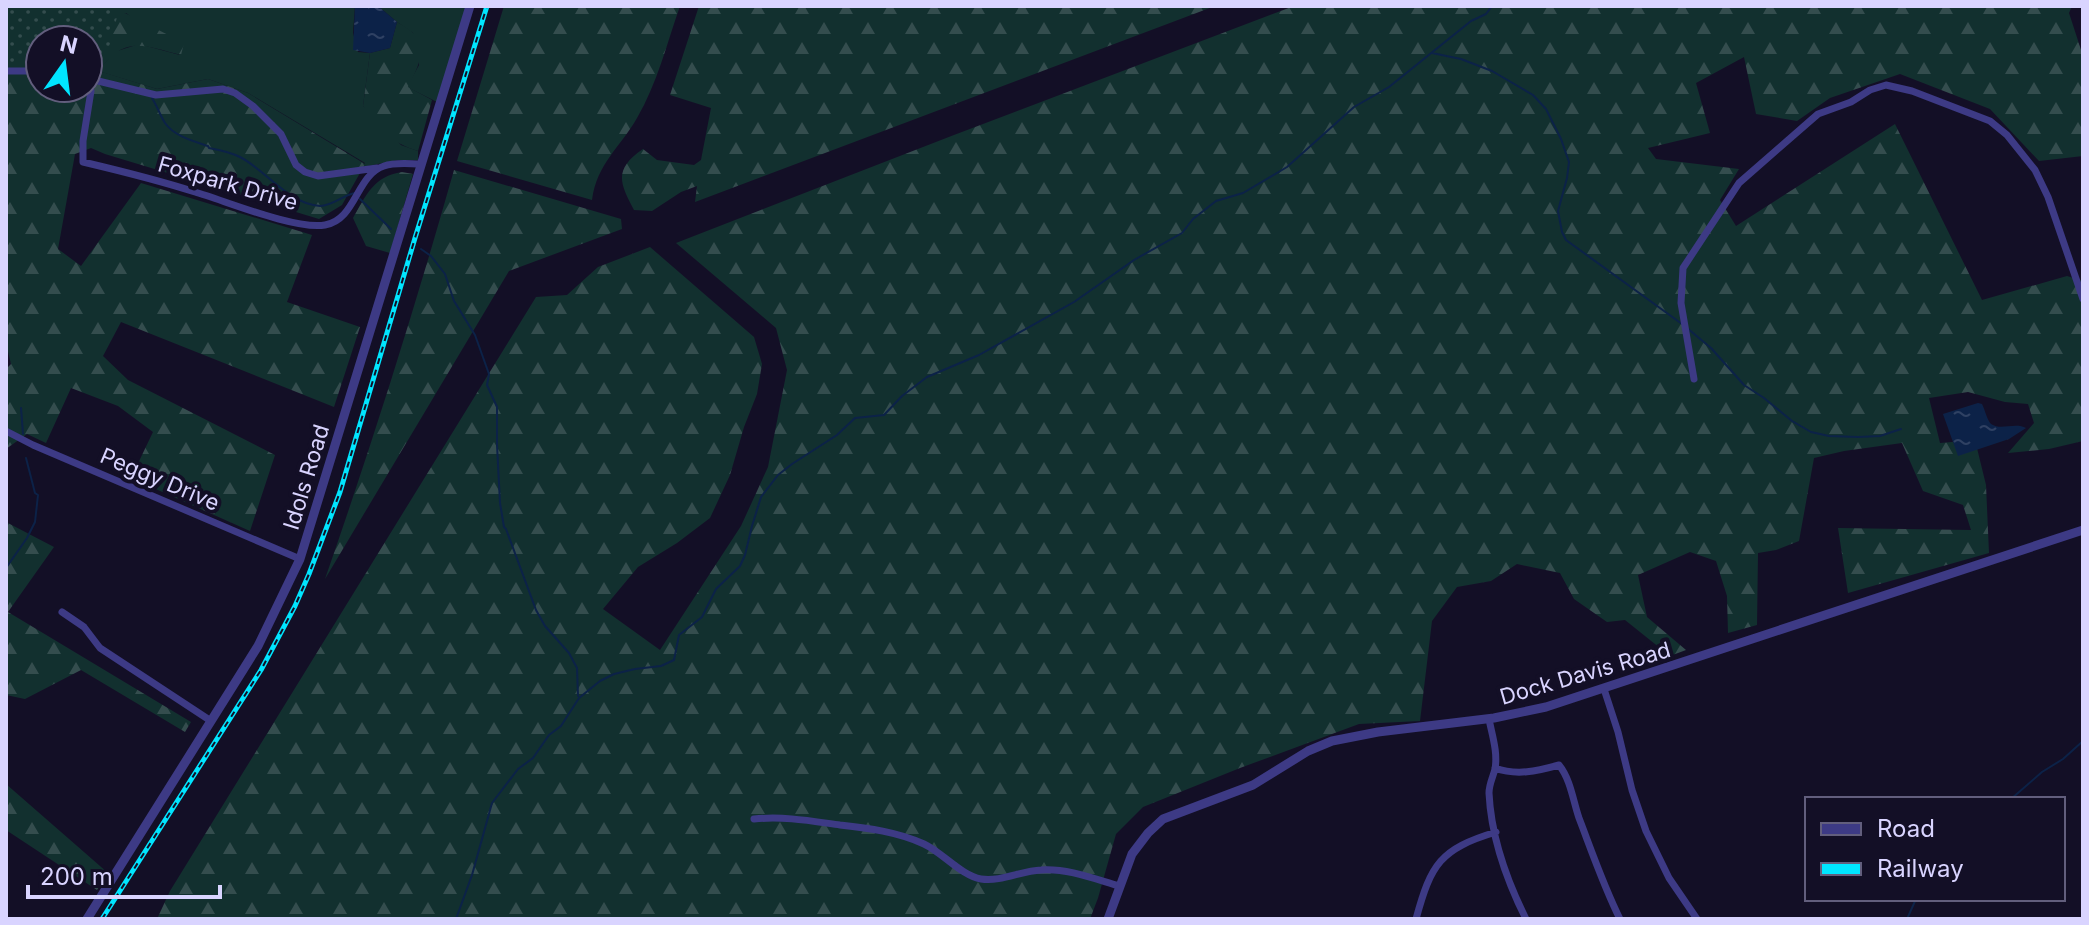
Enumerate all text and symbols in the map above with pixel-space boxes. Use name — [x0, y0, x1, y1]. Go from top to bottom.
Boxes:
north arrow — [24, 24, 104, 104]
text: N — [58, 30, 80, 59]
street label: Foxpark Drive — [155, 151, 301, 215]
street label: Idols Road — [278, 421, 334, 533]
street label: Peggy Drive — [97, 442, 223, 516]
street label: Dock Davis Road — [1497, 636, 1673, 710]
legend — [1805, 797, 2065, 901]
text: Road — [1877, 814, 1935, 843]
scale bar — [28, 849, 220, 899]
text: Railway — [1877, 854, 1964, 883]
text: 200 m — [40, 862, 113, 891]

